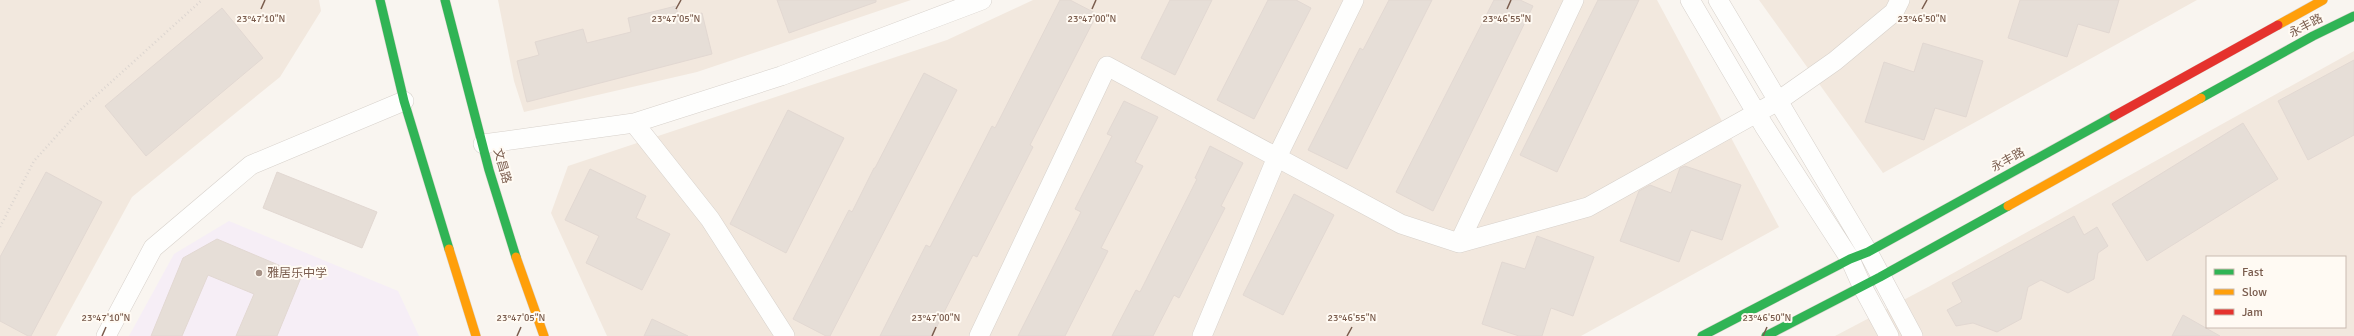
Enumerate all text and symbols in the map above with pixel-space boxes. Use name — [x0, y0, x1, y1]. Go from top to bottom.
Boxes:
street label: 永丰路 — [2287, 11, 2325, 41]
text: 23°47'10"N — [237, 13, 285, 25]
text: 23°47'05"N — [652, 13, 700, 25]
text: 23°47'00"N — [1068, 13, 1116, 25]
text: 23°46'55"N — [1483, 13, 1531, 25]
text: 23°46'50"N — [1898, 13, 1946, 25]
street label: 永丰路 — [1989, 145, 2027, 175]
street label: 文昌路 — [490, 147, 514, 185]
legend — [2206, 256, 2346, 328]
text: Fast — [2242, 265, 2263, 280]
place label: 雅居乐中学 — [267, 266, 327, 281]
marker: 雅居乐中学 — [254, 268, 264, 278]
text: Slow — [2242, 285, 2267, 300]
text: Jam — [2242, 305, 2263, 320]
text: 23°47'10"N — [82, 312, 130, 324]
text: 23°47'05"N — [497, 312, 545, 324]
text: 23°47'00"N — [912, 312, 960, 324]
text: 23°46'55"N — [1328, 312, 1376, 324]
text: 23°46'50"N — [1743, 312, 1791, 324]

